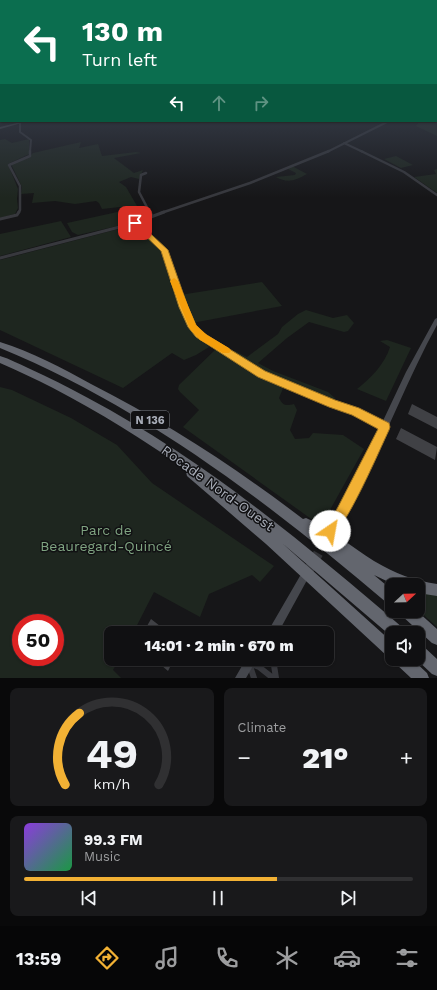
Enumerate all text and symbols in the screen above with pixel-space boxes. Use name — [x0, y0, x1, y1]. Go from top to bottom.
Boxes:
text: 130 m — [82, 15, 163, 48]
icon: left — [16, 16, 68, 68]
text: Turn left — [82, 49, 157, 70]
icon: left — [166, 92, 188, 114]
icon: ahead — [208, 92, 230, 114]
icon: right — [250, 92, 272, 114]
pin — [118, 206, 152, 240]
icon: arrive — [124, 212, 146, 234]
road number: N 136 — [131, 411, 169, 429]
street label: Rocade Nord-Ouest — [159, 442, 278, 534]
position arrow — [309, 510, 351, 552]
park label: Parc de Beauregard-Quincé — [40, 522, 172, 554]
north arrow — [385, 578, 425, 618]
map controls — [385, 578, 425, 666]
speed limit sign: 50 — [12, 614, 64, 666]
button: sound — [385, 626, 425, 666]
text: 14:01 · 2 min · 670 m — [145, 637, 293, 655]
text: Climate — [238, 720, 286, 735]
text: 49 — [86, 729, 138, 778]
text: 21° — [302, 740, 349, 775]
text: − — [238, 745, 251, 770]
text: + — [400, 745, 413, 770]
text: km/h — [93, 776, 130, 792]
text: 99.3 FM — [84, 831, 143, 849]
text: Music — [84, 849, 121, 864]
icon: previous — [78, 887, 100, 909]
icon: pause — [207, 887, 229, 909]
icon: next — [337, 887, 359, 909]
icon: directions — [93, 944, 121, 972]
icon: music — [153, 944, 181, 972]
icon: phone — [213, 944, 241, 972]
icon: climate — [273, 944, 301, 972]
icon: car — [333, 944, 361, 972]
icon: filters — [393, 944, 421, 972]
text: 13:59 — [16, 948, 61, 969]

